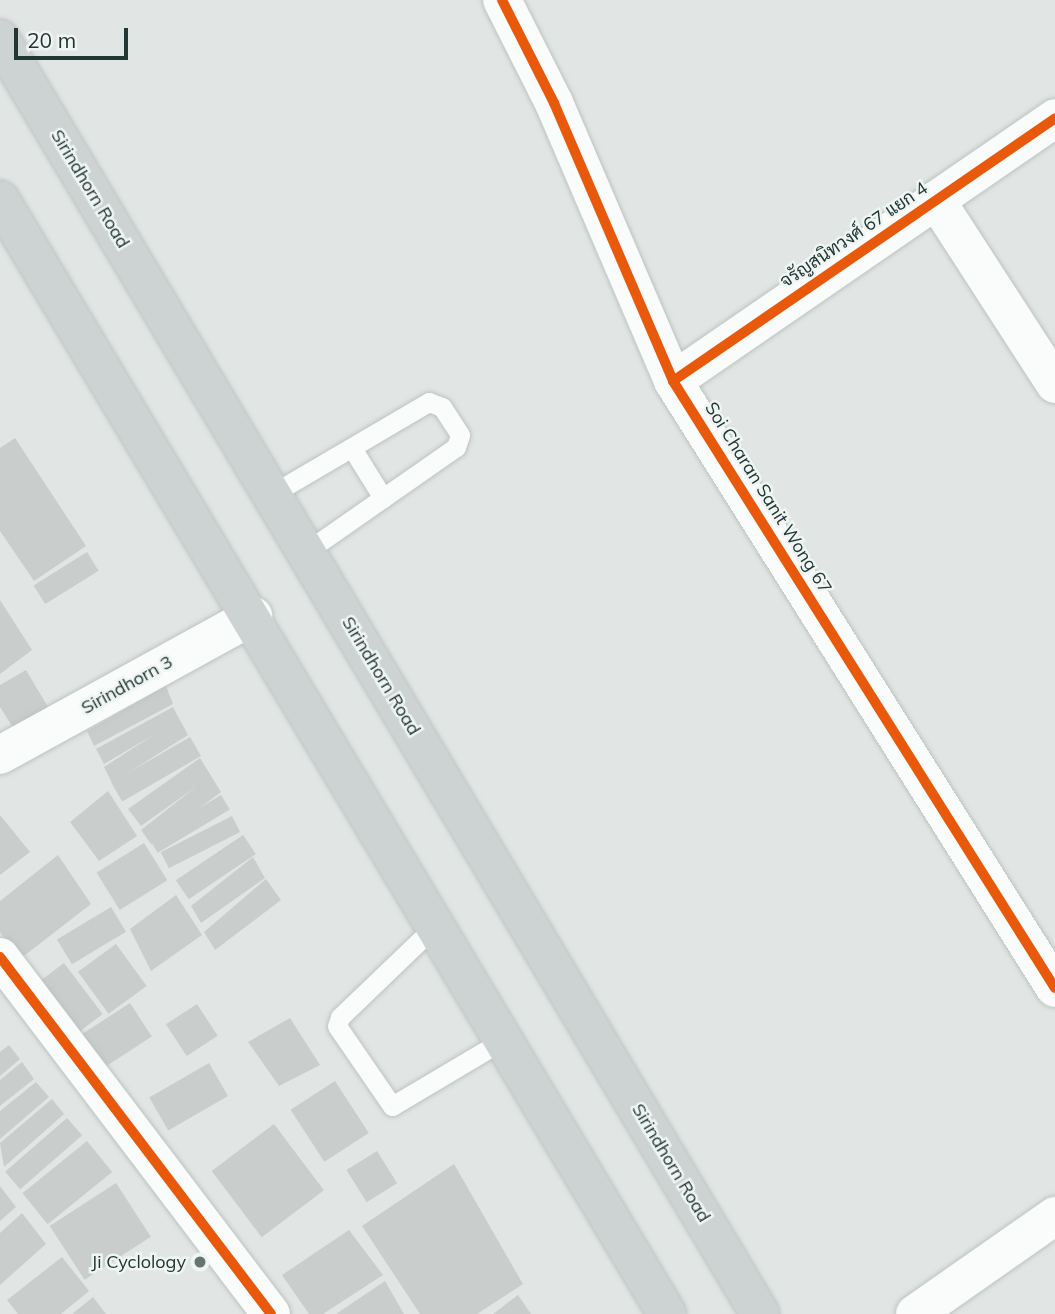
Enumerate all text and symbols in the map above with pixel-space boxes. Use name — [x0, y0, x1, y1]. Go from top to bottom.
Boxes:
scale bar — [18, 14, 131, 58]
text: 20 m — [27, 27, 76, 53]
street label: Sirindhorn Road — [46, 126, 134, 252]
street label: จรัญสนิทวงศ์ 67 แยก 4 — [776, 178, 932, 292]
street label: Soi Charan Sanit Wong 67 — [700, 398, 836, 598]
street label: Sirindhorn Road — [337, 613, 425, 739]
street label: Sirindhorn 3 — [78, 651, 176, 719]
street label: Sirindhorn Road — [627, 1100, 715, 1226]
place label: Ji Cyclology — [91, 1251, 186, 1273]
marker: Ji Cyclology — [192, 1254, 208, 1270]

